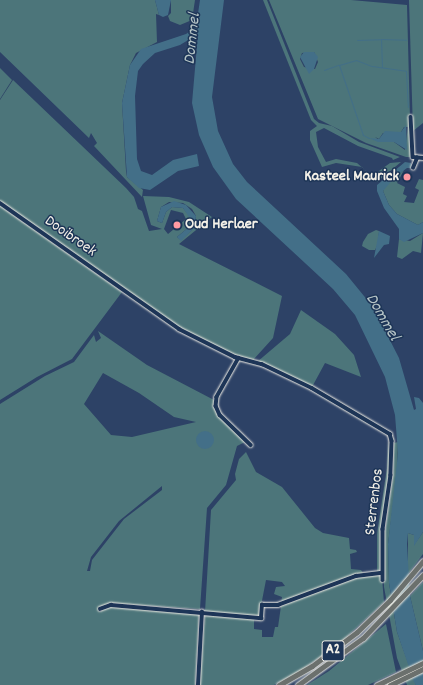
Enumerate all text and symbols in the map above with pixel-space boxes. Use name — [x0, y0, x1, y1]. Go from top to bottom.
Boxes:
water label: Dommel — [181, 12, 207, 66]
place label: Kasteel Maurick — [304, 167, 399, 187]
marker: Kasteel Maurick — [402, 172, 412, 182]
street label: Dooibroek — [40, 212, 100, 262]
place label: Oud Herlaer — [185, 215, 258, 235]
marker: Oud Herlaer — [172, 220, 182, 230]
water label: Dommel — [359, 291, 403, 345]
street label: Sterrenbos — [361, 468, 389, 536]
road number: A2 — [321, 638, 345, 664]

